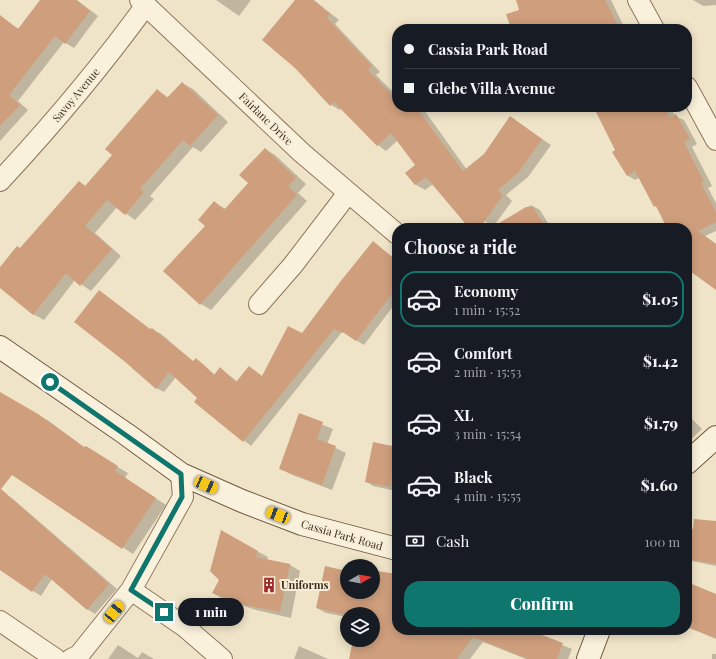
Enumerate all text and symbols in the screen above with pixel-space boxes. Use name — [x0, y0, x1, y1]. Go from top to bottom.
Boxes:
text: Cassia Park Road — [428, 39, 548, 59]
street label: Savoy Avenue — [48, 64, 103, 125]
text: Glebe Villa Avenue — [428, 78, 555, 98]
street label: Fairlane Drive — [236, 89, 297, 149]
text: Choose a ride — [404, 235, 517, 259]
icon: car — [406, 281, 442, 317]
text: Economy — [454, 281, 518, 301]
text: $1.05 — [642, 289, 678, 309]
text: 1 min · 15:52 — [454, 301, 520, 318]
icon: car — [406, 343, 442, 379]
text: Comfort — [454, 343, 512, 363]
text: $1.42 — [643, 351, 678, 371]
text: 2 min · 15:53 — [454, 363, 521, 380]
route start — [41, 373, 59, 391]
icon: car — [406, 405, 442, 441]
text: XL — [454, 405, 474, 425]
text: $1.79 — [644, 413, 678, 433]
text: 3 min · 15:54 — [454, 425, 521, 442]
icon: car — [406, 467, 442, 503]
text: Black — [454, 467, 493, 487]
car — [193, 475, 219, 495]
text: $1.60 — [641, 475, 678, 495]
text: 4 min · 15:55 — [454, 487, 521, 504]
car — [265, 505, 291, 525]
street label: Cassia Park Road — [300, 516, 385, 554]
icon: cash — [404, 530, 426, 552]
text: Cash — [436, 531, 469, 551]
text: 100 m — [645, 533, 680, 550]
north arrow — [340, 559, 380, 599]
map controls — [340, 559, 380, 647]
building icon: Uniforms — [260, 576, 278, 594]
place label: Uniforms — [281, 577, 329, 592]
button: Confirm — [404, 581, 680, 627]
callout: 1 min — [178, 598, 244, 626]
car — [102, 599, 126, 625]
route end — [155, 603, 173, 621]
text: 1 min — [195, 603, 227, 620]
button: layers — [340, 607, 380, 647]

